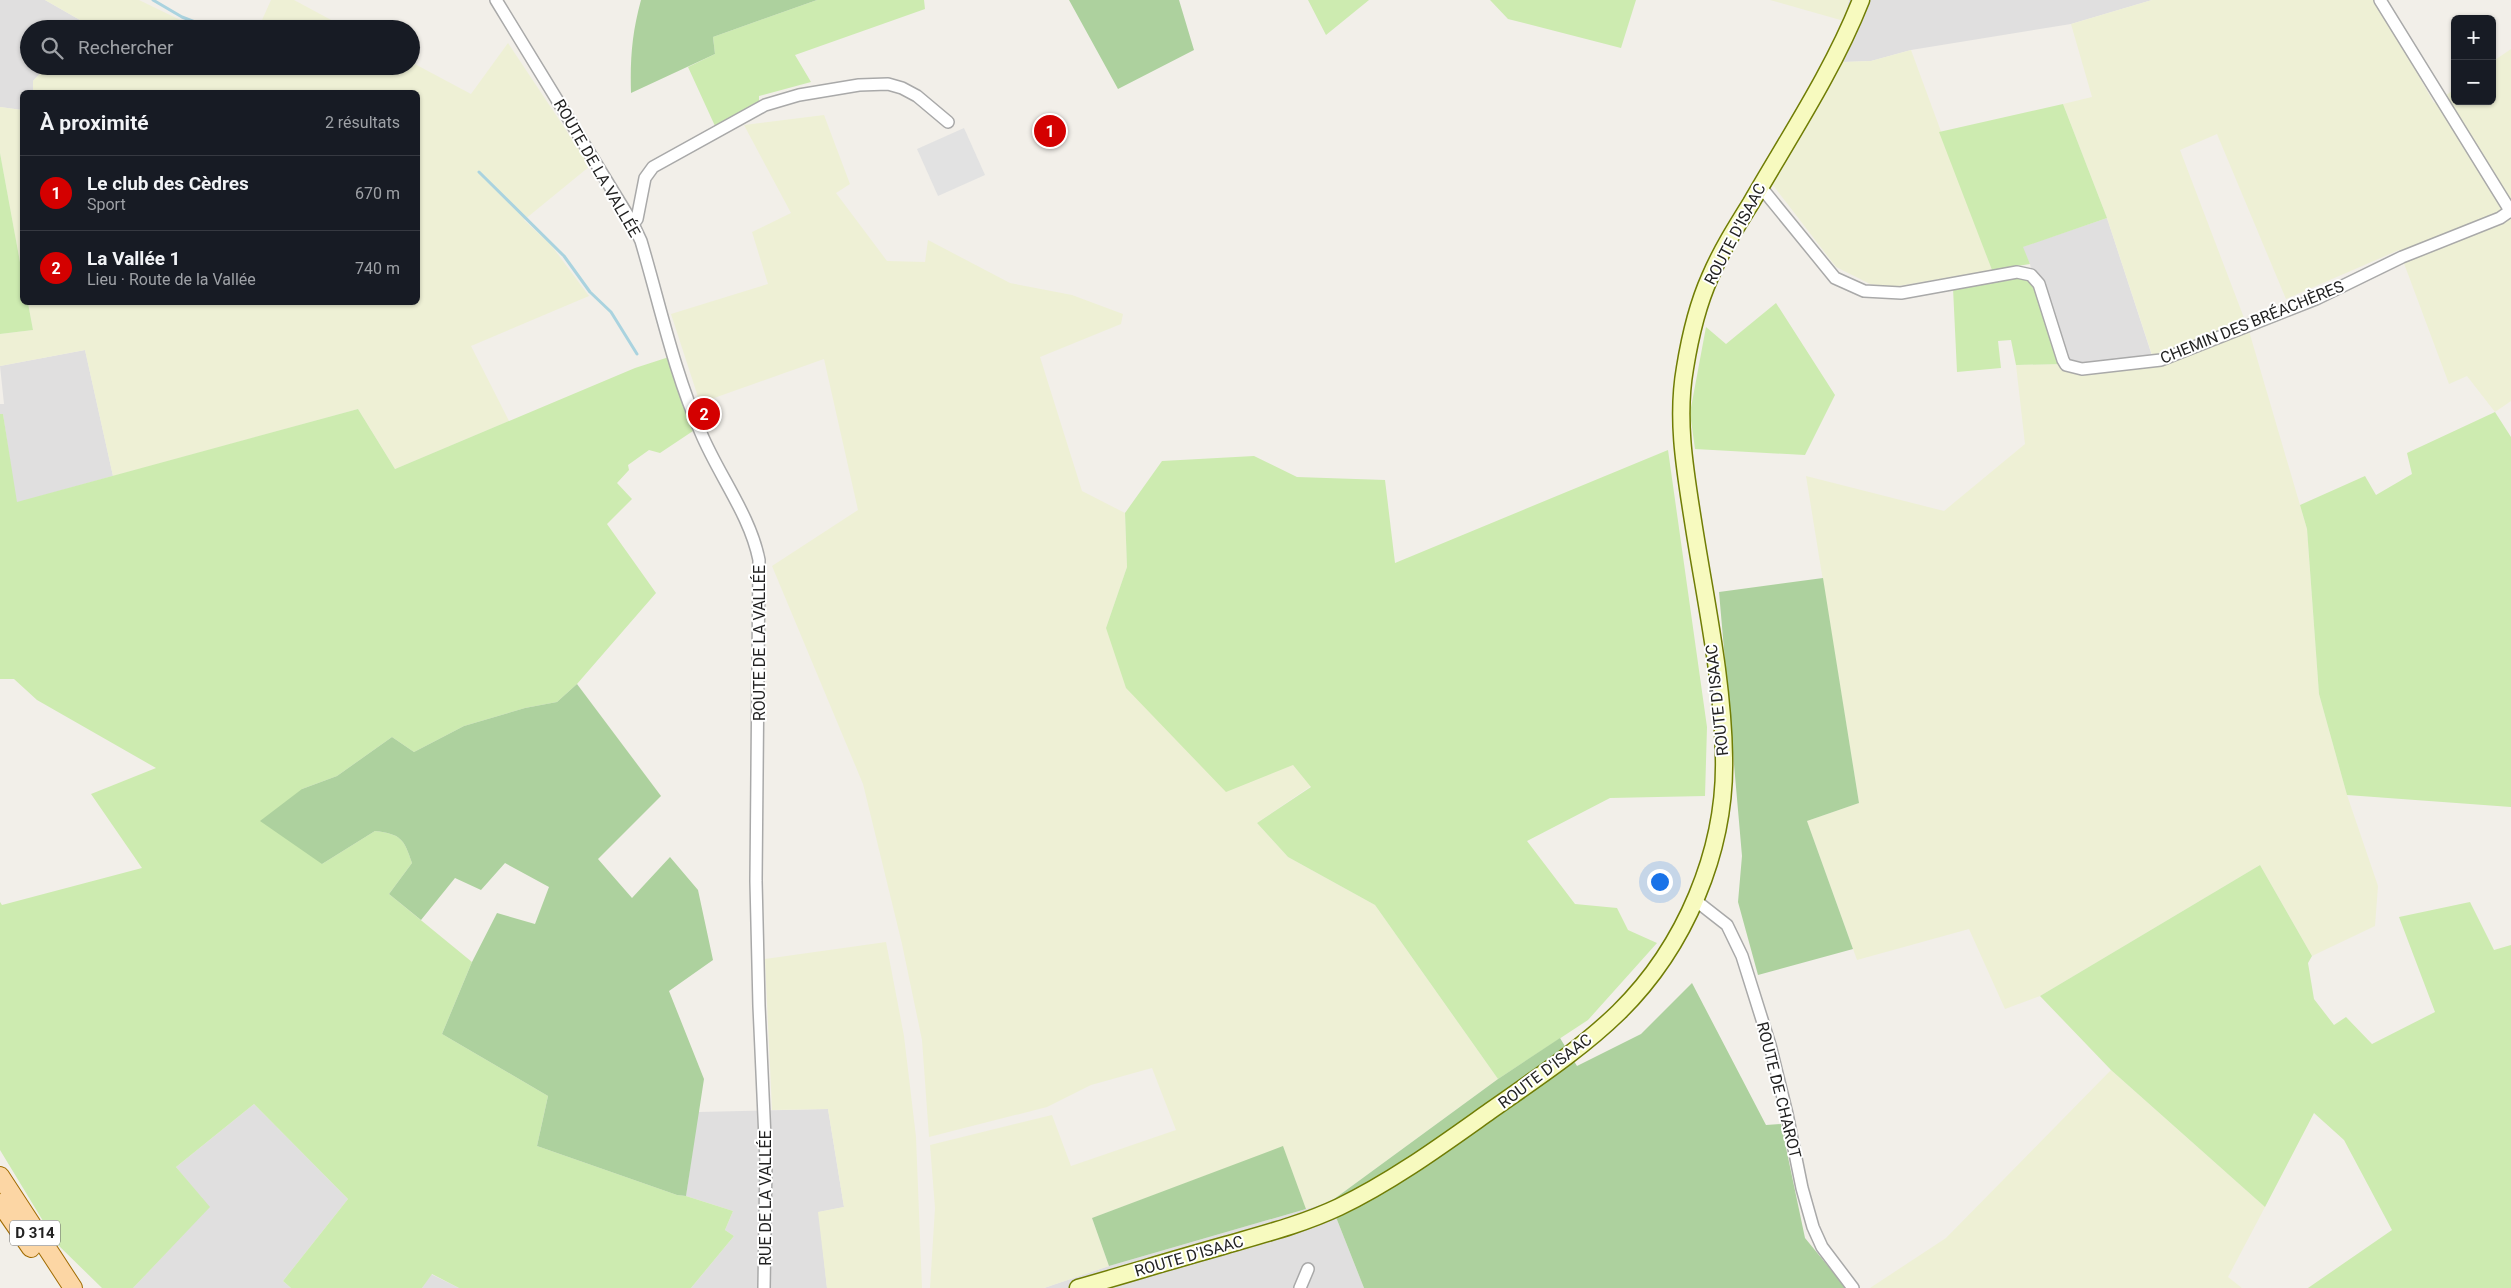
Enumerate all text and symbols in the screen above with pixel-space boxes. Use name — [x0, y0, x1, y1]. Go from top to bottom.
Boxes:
map controls — [2451, 15, 2496, 105]
button: + — [2451, 15, 2496, 60]
search box — [20, 20, 420, 75]
icon: search — [38, 34, 66, 62]
text: Rechercher — [78, 36, 173, 59]
button: − — [2451, 60, 2496, 105]
street label: ROUTE DE LA VALLÉE — [550, 96, 644, 240]
text: À proximité — [40, 111, 149, 135]
pin: 1 — [1034, 112, 1066, 150]
text: 2 résultats — [325, 113, 400, 132]
text: Le club des Cèdres — [87, 172, 249, 195]
street label: ROUTE D'ISAAC — [1700, 180, 1770, 288]
text: 1 — [51, 184, 61, 203]
text: 670 m — [355, 184, 400, 203]
text: Sport — [87, 195, 126, 214]
text: La Vallée 1 — [87, 247, 181, 270]
text: 2 — [51, 259, 61, 278]
text: 740 m — [355, 259, 400, 278]
text: Lieu · Route de la Vallée — [87, 270, 256, 289]
street label: CHEMIN DES BRÉACHÈRES — [2157, 276, 2347, 368]
pin: 2 — [688, 395, 720, 433]
street label: ROUTE DE LA VALLÉE — [750, 565, 769, 721]
street label: ROUTE D'ISAAC — [1702, 643, 1732, 757]
your location — [1647, 869, 1673, 895]
street label: ROUTE DE CHAROT — [1753, 1020, 1805, 1161]
street label: ROUTE D'ISAAC — [1494, 1030, 1596, 1112]
street label: RUE DE LA VALLÉE — [756, 1130, 775, 1266]
road number: D 314 — [10, 1220, 60, 1246]
street label: ROUTE D'ISAAC — [1132, 1231, 1246, 1281]

